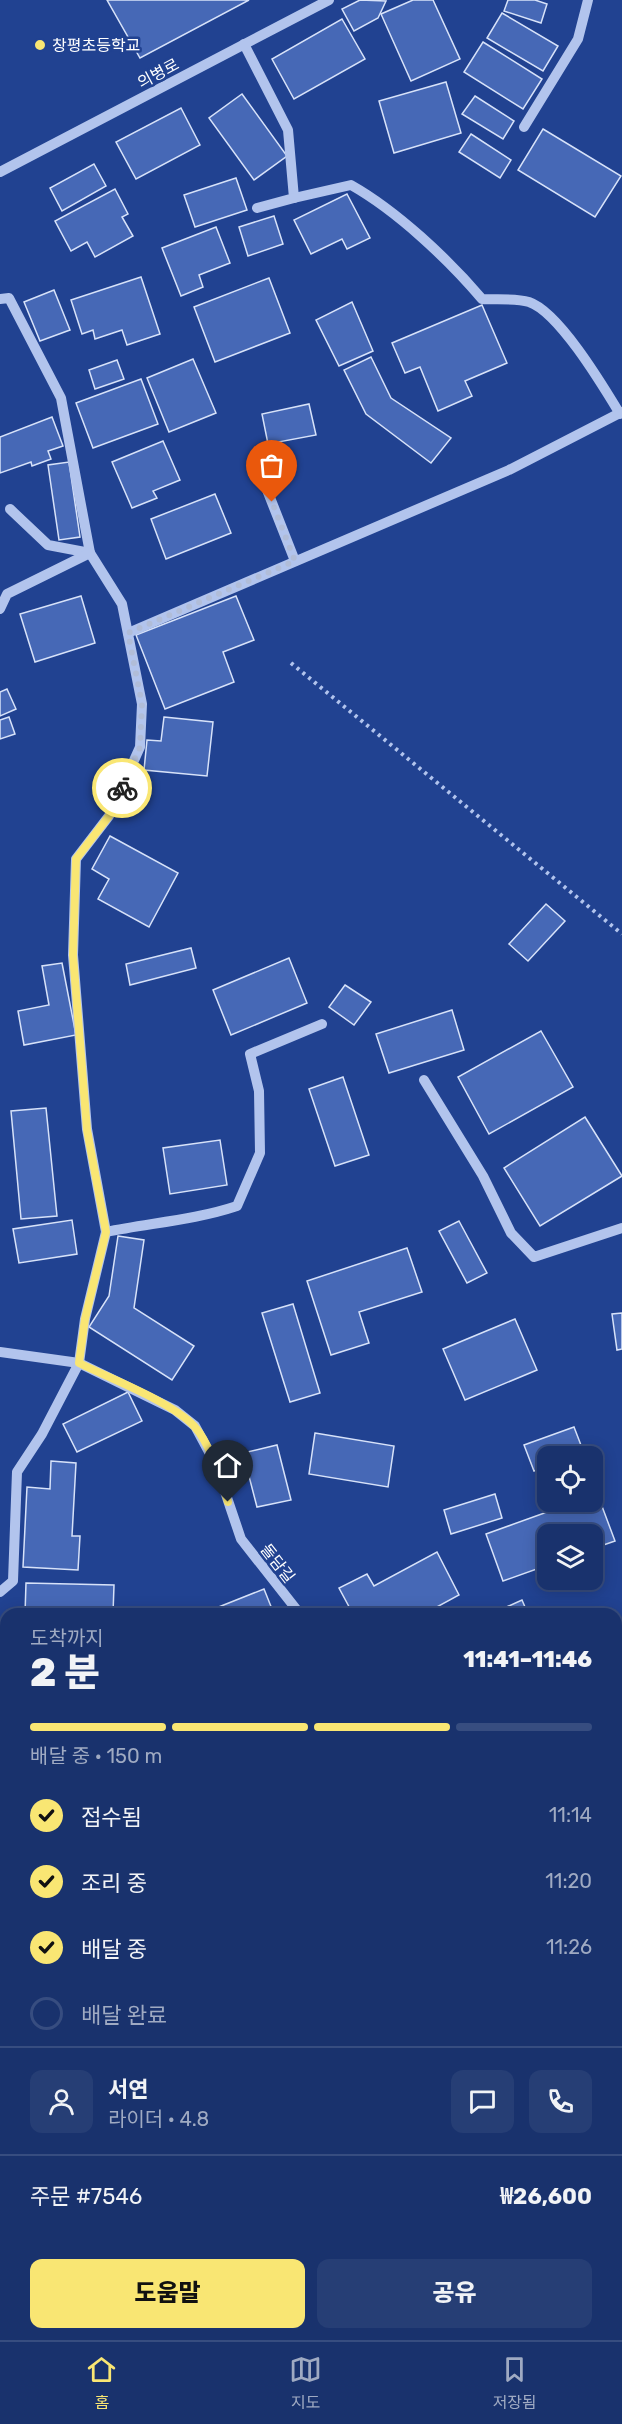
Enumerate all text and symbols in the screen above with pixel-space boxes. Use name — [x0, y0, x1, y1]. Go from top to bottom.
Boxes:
place label: 창평초등학교 — [52, 36, 140, 55]
marker: 창평초등학교 — [33, 38, 47, 52]
street label: 의병로 — [134, 55, 182, 92]
pin — [246, 440, 297, 502]
icon: bag — [255, 449, 288, 482]
courier — [92, 758, 152, 818]
icon: bike — [106, 772, 139, 805]
pin — [202, 1440, 253, 1502]
map controls — [537, 1446, 603, 1590]
button: locate — [537, 1446, 603, 1512]
icon: home — [211, 1449, 244, 1482]
button: layers — [537, 1524, 603, 1590]
street label: 돌담길 — [257, 1540, 299, 1587]
text: 도착까지 — [30, 1626, 104, 1650]
text: 11:41–11:46 — [463, 1646, 592, 1673]
text: 2 분 — [30, 1650, 100, 1696]
text: 배달 중 · 150 m — [30, 1744, 162, 1768]
icon: check — [30, 1799, 63, 1832]
text: 11:14 — [549, 1803, 592, 1827]
text: 접수됨 — [81, 1804, 142, 1831]
icon: check — [30, 1865, 63, 1898]
text: 11:20 — [545, 1869, 592, 1893]
text: 조리 중 — [81, 1870, 147, 1897]
icon: check — [30, 1931, 63, 1964]
text: 11:26 — [546, 1935, 592, 1959]
text: 배달 중 — [81, 1936, 147, 1963]
text: 배달 완료 — [81, 2002, 167, 2029]
button: person — [30, 2070, 93, 2133]
button: chat — [451, 2070, 514, 2133]
button: phone — [529, 2070, 592, 2133]
text: 서연 — [108, 2076, 148, 2103]
text: 라이더 · 4.8 — [108, 2107, 209, 2131]
text: 주문 #7546 — [30, 2183, 142, 2210]
text: ₩26,600 — [500, 2183, 592, 2210]
button: 도움말 — [30, 2259, 305, 2328]
button: 공유 — [317, 2259, 592, 2328]
tab: 홈 — [85, 2353, 118, 2413]
tab: 지도 — [289, 2353, 322, 2413]
tab: 저장됨 — [493, 2353, 537, 2413]

